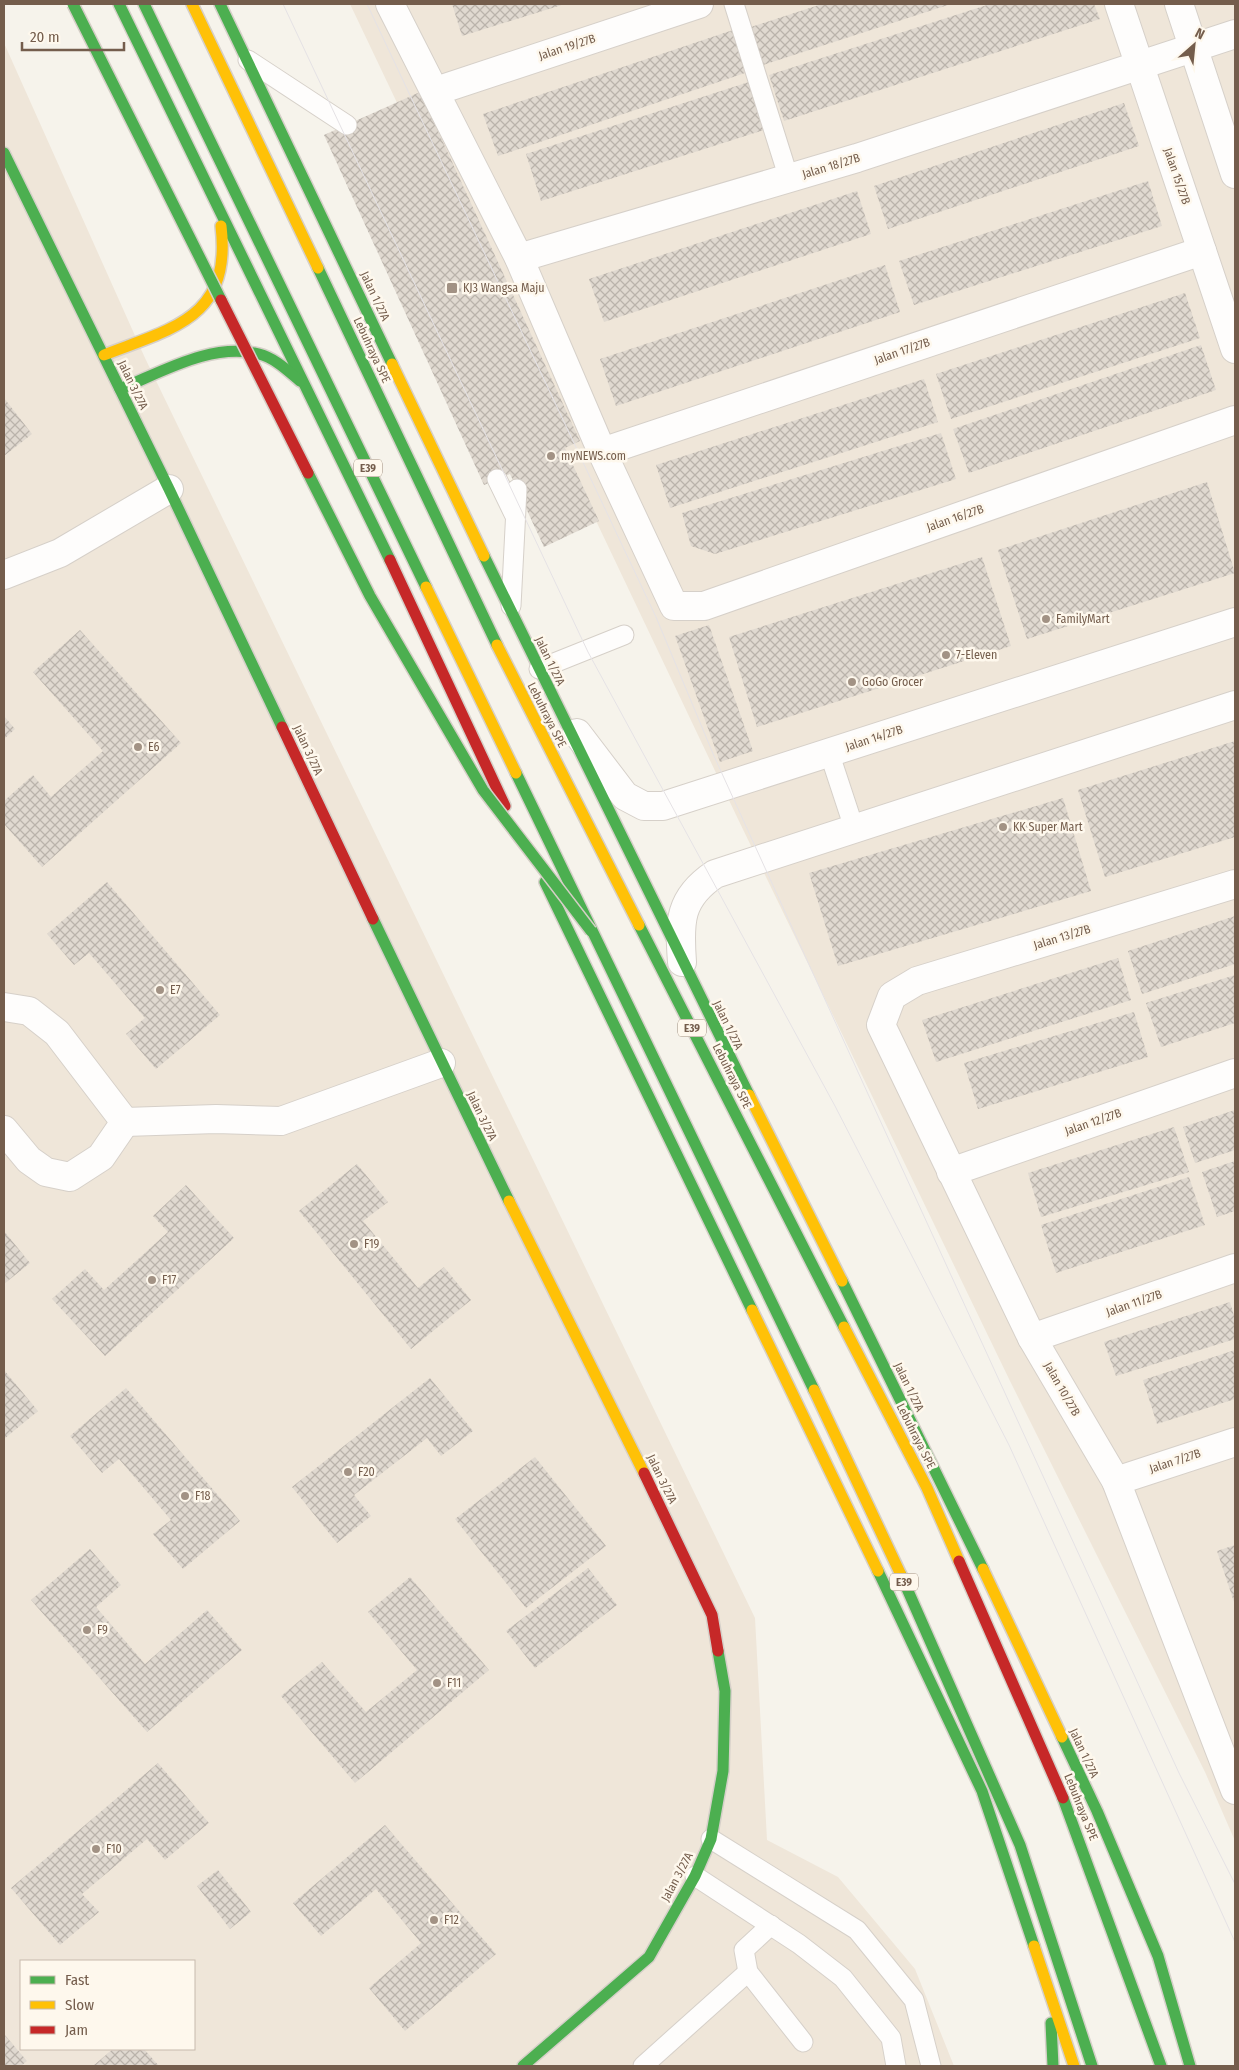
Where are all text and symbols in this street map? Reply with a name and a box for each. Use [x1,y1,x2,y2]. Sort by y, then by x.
scale bar [22,20,125,52]
north arrow [1169,20,1219,70]
text: N [1192,24,1207,43]
text: 20 m [30,28,60,46]
street label: Jalan 19/27B [537,31,598,63]
street label: Jalan 15/27B [1161,146,1193,207]
street label: Jalan 18/27B [800,150,862,181]
street label: Jalan 1/27A [357,269,393,324]
marker: KJ3 Wangsa Maju [445,281,459,295]
place label: KJ3 Wangsa Maju [463,281,545,295]
street label: Lebuhraya SPE [351,315,394,386]
street label: Jalan 17/27B [872,335,932,367]
street label: Jalan 3/27A [115,358,151,413]
place label: myNEWS.com [561,449,626,463]
marker: myNEWS.com [545,450,557,462]
road number: E39 [354,459,382,476]
street label: Jalan 16/27B [925,502,986,534]
place label: FamilyMart [1056,612,1110,626]
marker: FamilyMart [1040,613,1052,625]
street label: Jalan 1/27A [532,634,568,689]
place label: 7-Eleven [956,648,997,662]
marker: 7-Eleven [940,649,952,661]
place label: GoGo Grocer [862,675,924,689]
marker: GoGo Grocer [846,676,858,688]
street label: Lebuhraya SPE [525,680,570,750]
street label: Jalan 14/27B [844,722,905,754]
street label: Jalan 3/27A [290,723,326,778]
place label: E6 [148,740,159,754]
marker: E6 [132,741,144,753]
place label: KK Super Mart [1013,820,1083,834]
marker: KK Super Mart [997,821,1009,833]
street label: Jalan 13/27B [1032,922,1093,952]
place label: E7 [170,983,181,997]
marker: E7 [154,984,166,996]
street label: Jalan 1/27A [710,998,746,1053]
road number: E39 [678,1020,706,1036]
street label: Lebuhraya SPE [710,1041,755,1111]
street label: Jalan 3/27A [464,1089,500,1144]
street label: Jalan 12/27B [1063,1106,1124,1138]
place label: F19 [364,1237,380,1251]
marker: F19 [348,1238,360,1250]
place label: F17 [162,1273,177,1287]
marker: F17 [146,1274,158,1286]
street label: Jalan 11/27B [1104,1287,1164,1319]
street label: Jalan 1/27A [891,1360,927,1415]
street label: Jalan 10/27B [1041,1360,1083,1419]
street label: Lebuhraya SPE [894,1401,939,1471]
street label: Jalan 7/27B [1147,1446,1203,1476]
street label: Jalan 3/27A [644,1452,680,1507]
place label: F20 [358,1465,375,1479]
marker: F20 [342,1466,354,1478]
place label: F18 [195,1489,211,1503]
marker: F18 [179,1490,191,1502]
road number: E39 [890,1574,918,1590]
place label: F9 [97,1623,108,1637]
marker: F9 [81,1624,93,1636]
place label: F11 [447,1676,461,1690]
marker: F11 [431,1677,443,1689]
street label: Jalan 1/27A [1066,1726,1102,1781]
street label: Lebuhraya SPE [1061,1771,1101,1843]
place label: F10 [106,1842,122,1856]
marker: F10 [90,1843,102,1855]
street label: Jalan 3/27A [658,1849,696,1904]
place label: F12 [444,1913,459,1927]
marker: F12 [428,1914,440,1926]
legend [20,1960,195,2050]
text: Fast [65,1971,89,1989]
text: Slow [65,1996,94,2014]
text: Jam [65,2021,88,2039]

